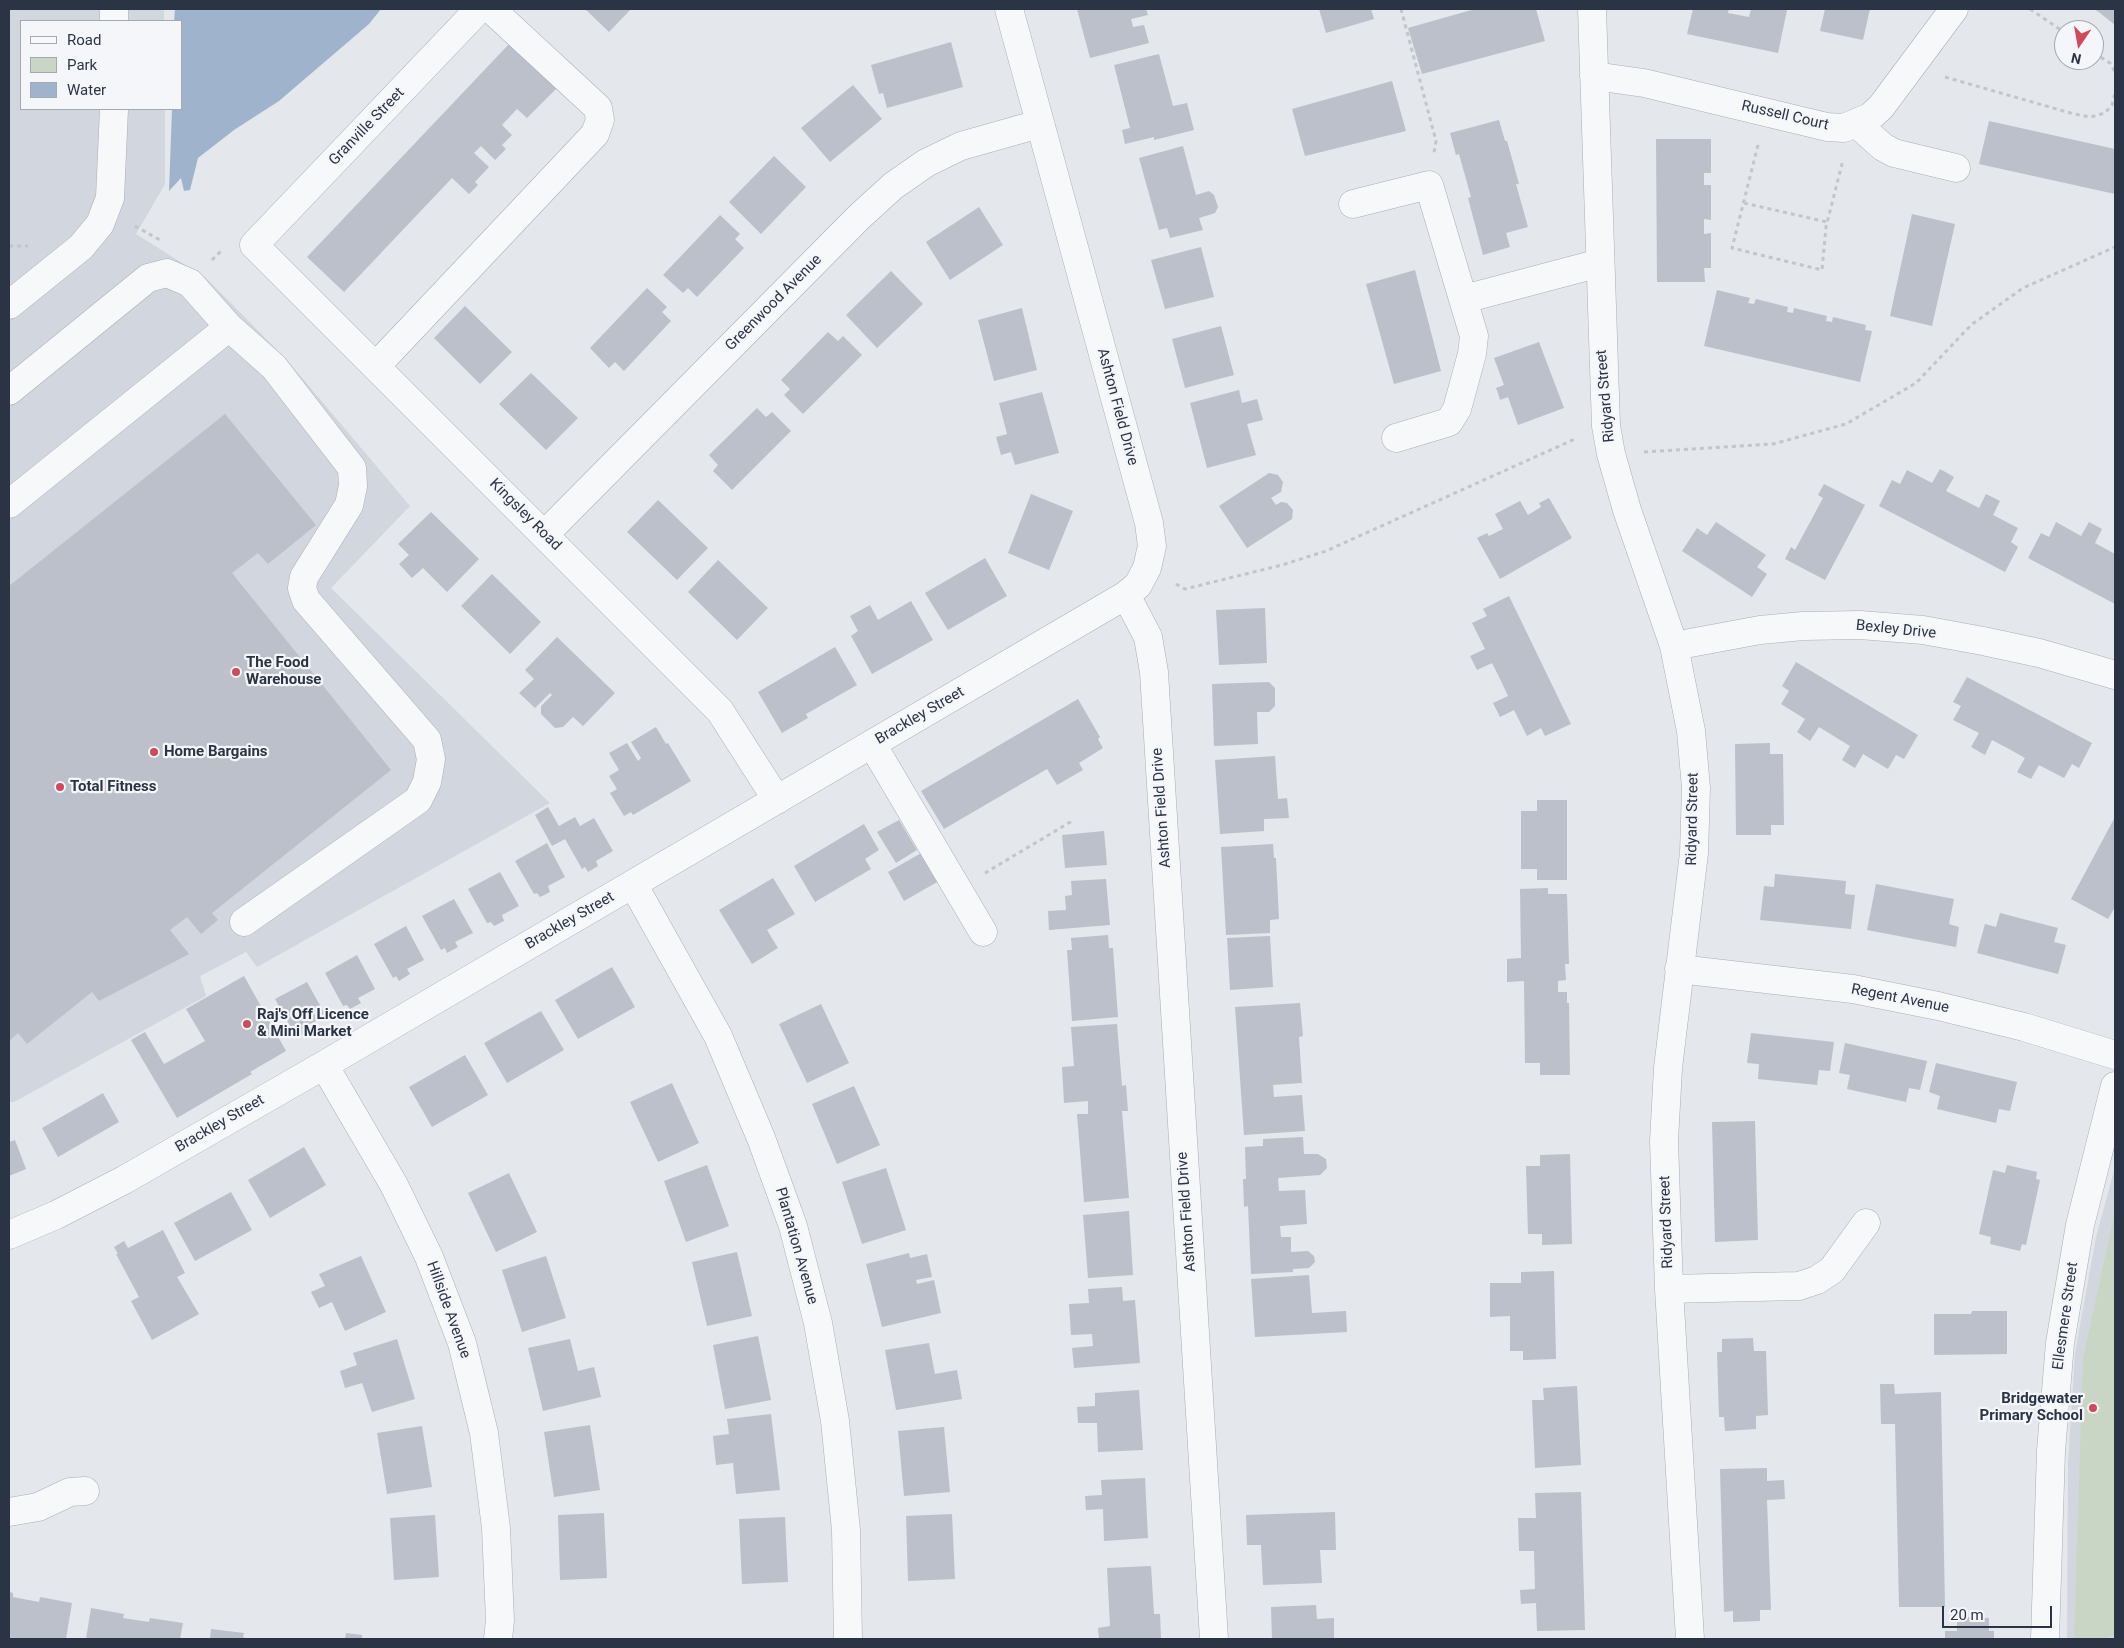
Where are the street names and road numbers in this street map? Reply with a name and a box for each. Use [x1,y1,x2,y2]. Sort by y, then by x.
street label: Granville Street [325,84,409,170]
street label: Russell Court [1740,97,1830,135]
street label: Greenwood Avenue [722,251,826,355]
street label: Ashton Field Drive [1093,346,1141,468]
street label: Ridyard Street [1593,349,1619,443]
street label: Kingsley Road [485,475,565,555]
street label: Bexley Drive [1855,617,1937,643]
street label: Brackley Street [872,683,968,749]
street label: Ashton Field Drive [1149,747,1175,869]
street label: Ridyard Street [1683,772,1703,866]
street label: Brackley Street [522,888,618,954]
street label: Regent Avenue [1849,981,1951,1017]
street label: Brackley Street [172,1091,268,1157]
street label: Ashton Field Drive [1174,1151,1200,1273]
street label: Ridyard Street [1656,1175,1678,1269]
street label: Plantation Avenue [771,1185,821,1307]
street label: Hillside Avenue [422,1259,474,1361]
street label: Ellesmere Street [2050,1261,2082,1371]

